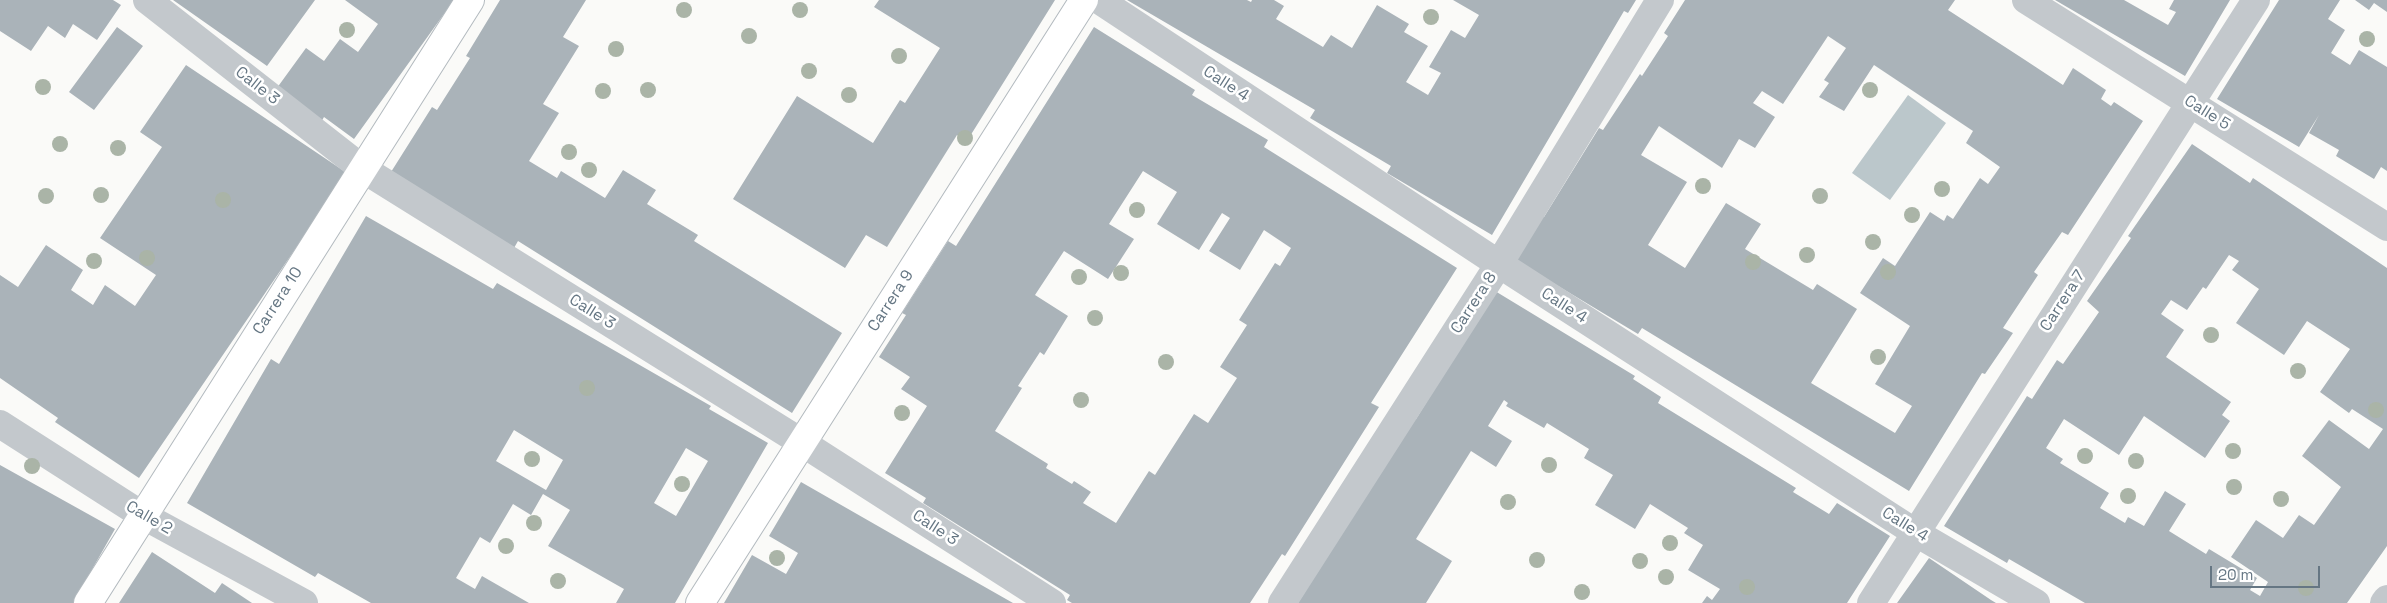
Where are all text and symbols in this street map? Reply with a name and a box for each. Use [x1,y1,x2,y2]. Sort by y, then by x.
street label: Calle 4 [1199,62,1253,106]
street label: Calle 3 [231,63,283,109]
street label: Calle 5 [2181,91,2233,135]
street label: Carrera 10 [249,264,307,338]
street label: Carrera 9 [864,267,918,335]
street label: Carrera 7 [2036,267,2090,335]
street label: Carrera 8 [1447,269,1501,337]
street label: Calle 4 [1537,284,1591,328]
street label: Calle 3 [565,290,619,334]
street label: Calle 2 [122,497,176,539]
street label: Calle 4 [1878,503,1932,547]
street label: Calle 3 [909,506,961,550]
scale bar [2212,556,2322,588]
text: 20 m [2218,565,2253,584]

